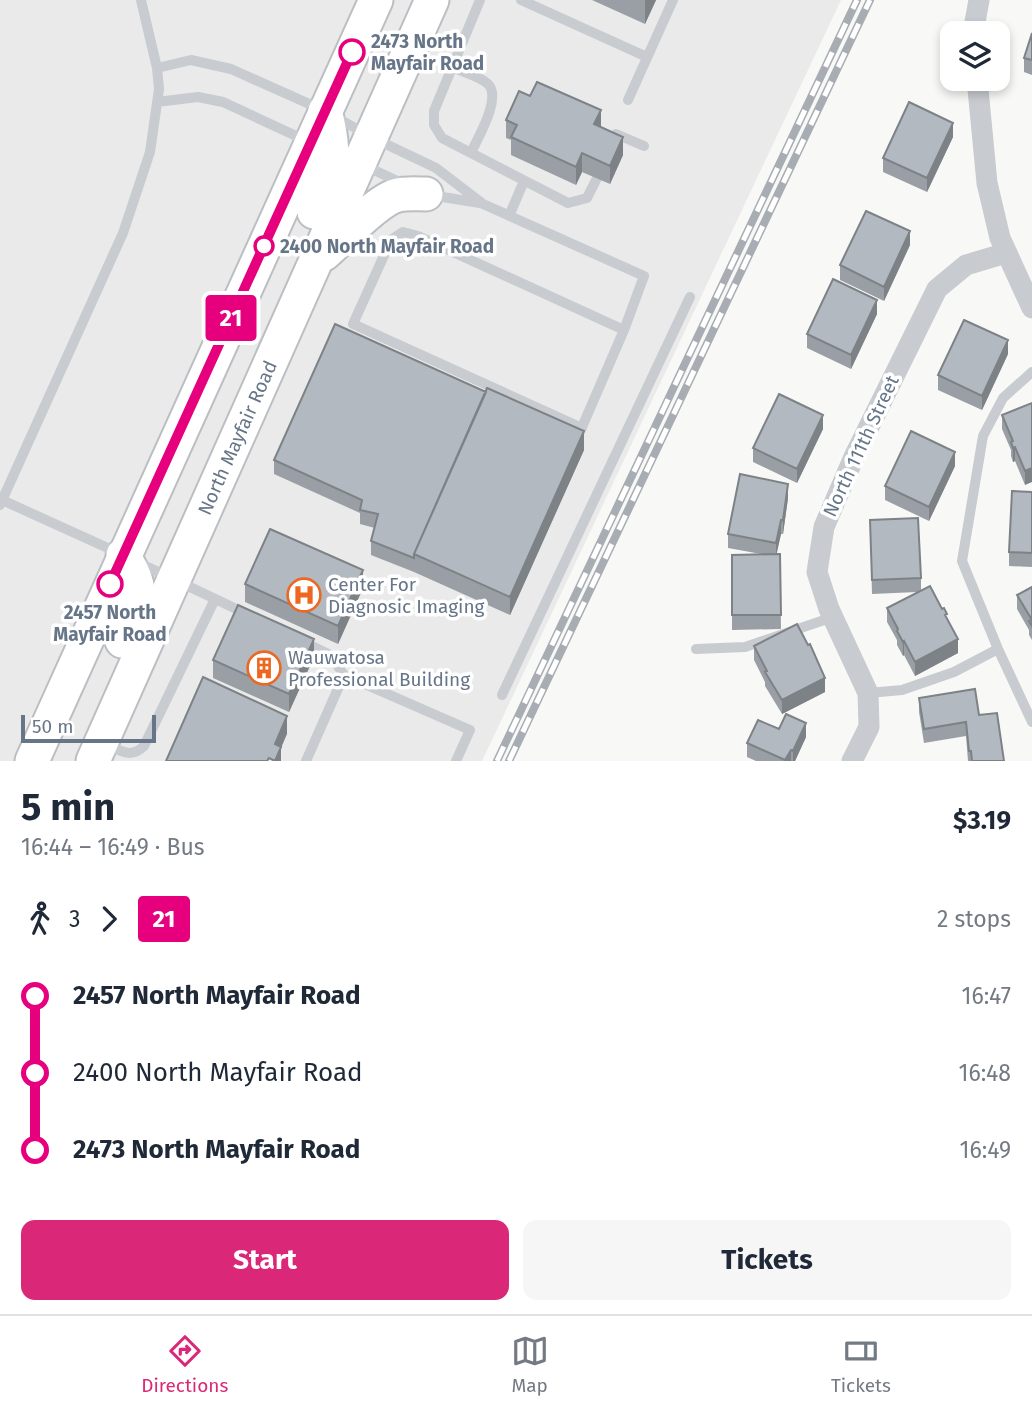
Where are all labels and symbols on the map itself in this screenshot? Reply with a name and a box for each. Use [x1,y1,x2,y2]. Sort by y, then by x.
place label: 2473 North Mayfair Road [371,30,484,75]
marker: 2473 North Mayfair Road [339,39,365,65]
place label: 2400 North Mayfair Road [280,235,494,258]
marker: 2400 North Mayfair Road [254,236,274,256]
line badge: 21 [200,295,262,341]
street label: North Mayfair Road [193,357,281,518]
street label: North 111th Street [818,372,904,520]
marker: 2457 North Mayfair Road [97,571,123,597]
place label: Center For Diagnosic Imaging [328,573,485,618]
hospital icon: Center For Diagnosic Imaging [285,576,323,614]
place label: 2457 North Mayfair Road [53,601,167,646]
place label: Wauwatosa Professional Building [288,646,470,691]
building icon: Wauwatosa Professional Building [245,649,283,687]
scale bar [21,712,156,744]

